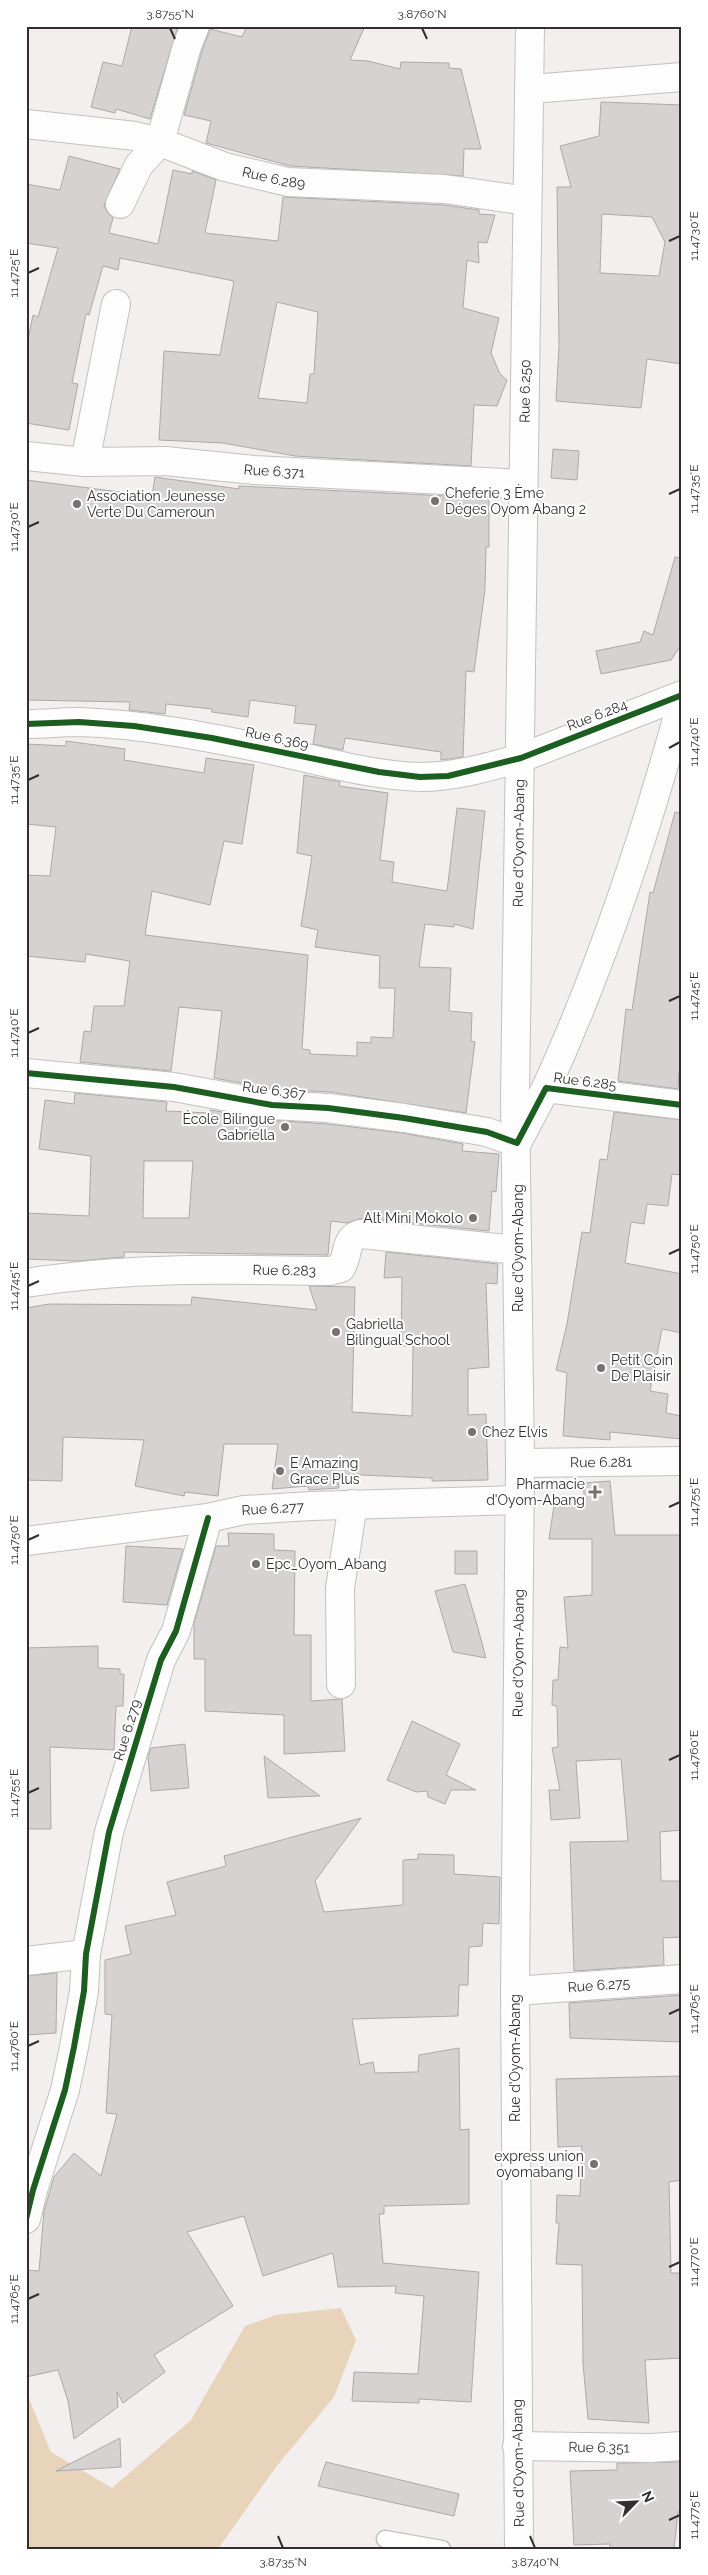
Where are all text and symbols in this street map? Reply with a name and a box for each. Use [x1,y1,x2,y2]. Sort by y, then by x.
text: 3.8755°N [146,7,194,21]
text: 3.8760°N [397,7,447,21]
street label: Rue 6.289 [241,163,306,191]
text: 11.4730°E [687,211,701,261]
text: 11.4725°E [7,249,21,297]
street label: Rue 6.250 [516,359,533,423]
street label: Rue 6.371 [243,461,305,481]
text: 11.4735°E [687,465,701,513]
place label: Cheferie 3 Ème Déges Oyom Abang 2 [445,484,586,517]
place label: Association Jeunesse Verte Du Cameroun [87,488,225,520]
marker: Cheferie 3 Ème Déges Oyom Abang 2 [429,495,441,507]
marker: Association Jeunesse Verte Du Cameroun [71,498,83,510]
text: 11.4730°E [7,502,21,552]
street label: Rue 6.284 [565,696,630,734]
text: 11.4740°E [687,718,701,767]
street label: Rue 6.369 [244,723,310,753]
text: 11.4735°E [7,756,21,804]
street label: Rue d'Oyom-Abang [510,779,527,907]
text: 11.4745°E [687,972,701,1020]
text: 11.4740°E [7,1009,21,1058]
street label: Rue 6.285 [553,1069,618,1093]
street label: Rue 6.367 [241,1078,307,1102]
place label: École Bilingue Gabriella [183,1110,275,1143]
marker: École Bilingue Gabriella [279,1121,291,1133]
street label: Rue d'Oyom-Abang [510,1184,526,1312]
place label: Alt Mini Mokolo [363,1210,463,1226]
marker: Alt Mini Mokolo [467,1212,479,1224]
text: 11.4750°E [687,1224,701,1274]
text: 11.4745°E [7,1262,21,1310]
street label: Rue 6.283 [253,1262,316,1279]
place label: Gabriella Bilingual School [346,1316,450,1348]
marker: Gabriella Bilingual School [330,1326,342,1338]
place label: Petit Coin De Plaisir [611,1352,673,1384]
marker: Petit Coin De Plaisir [595,1362,607,1374]
place label: Chez Elvis [482,1424,548,1440]
marker: Chez Elvis [466,1426,478,1438]
street label: Rue 6.281 [570,1454,632,1470]
place label: E Amazing Grace Plus [290,1455,360,1487]
marker: E Amazing Grace Plus [274,1465,286,1477]
place label: Pharmacie d'Oyom-Abang [486,1476,585,1508]
text: 11.4755°E [687,1478,701,1526]
marker: Pharmacie d'Oyom-Abang [589,1486,601,1498]
street label: Rue 6.277 [241,1498,305,1518]
text: 11.4750°E [7,1515,21,1565]
place label: Epc_Oyom_Abang [266,1556,387,1572]
marker: Epc_Oyom_Abang [250,1558,262,1570]
street label: Rue d'Oyom-Abang [510,1589,527,1717]
street label: Rue 6.279 [110,1697,144,1763]
text: 11.4760°E [687,1730,701,1780]
text: 11.4755°E [7,1769,21,1817]
street label: Rue 6.275 [567,1975,631,1995]
text: 11.4765°E [687,1984,701,2034]
street label: Rue d'Oyom-Abang [507,1994,523,2122]
text: 11.4760°E [7,2021,21,2071]
place label: express union oyomabang II [494,2148,584,2180]
marker: express union oyomabang II [588,2158,600,2170]
text: 11.4770°E [687,2237,701,2287]
text: 11.4765°E [7,2274,21,2324]
street label: Rue d'Oyom-Abang [509,2399,527,2527]
street label: Rue 6.351 [568,2439,630,2456]
north arrow [610,2478,660,2528]
text: N [638,2489,657,2505]
text: 11.4775°E [687,2491,701,2539]
text: 3.8735°N [259,2555,307,2569]
text: 3.8740°N [511,2555,559,2569]

